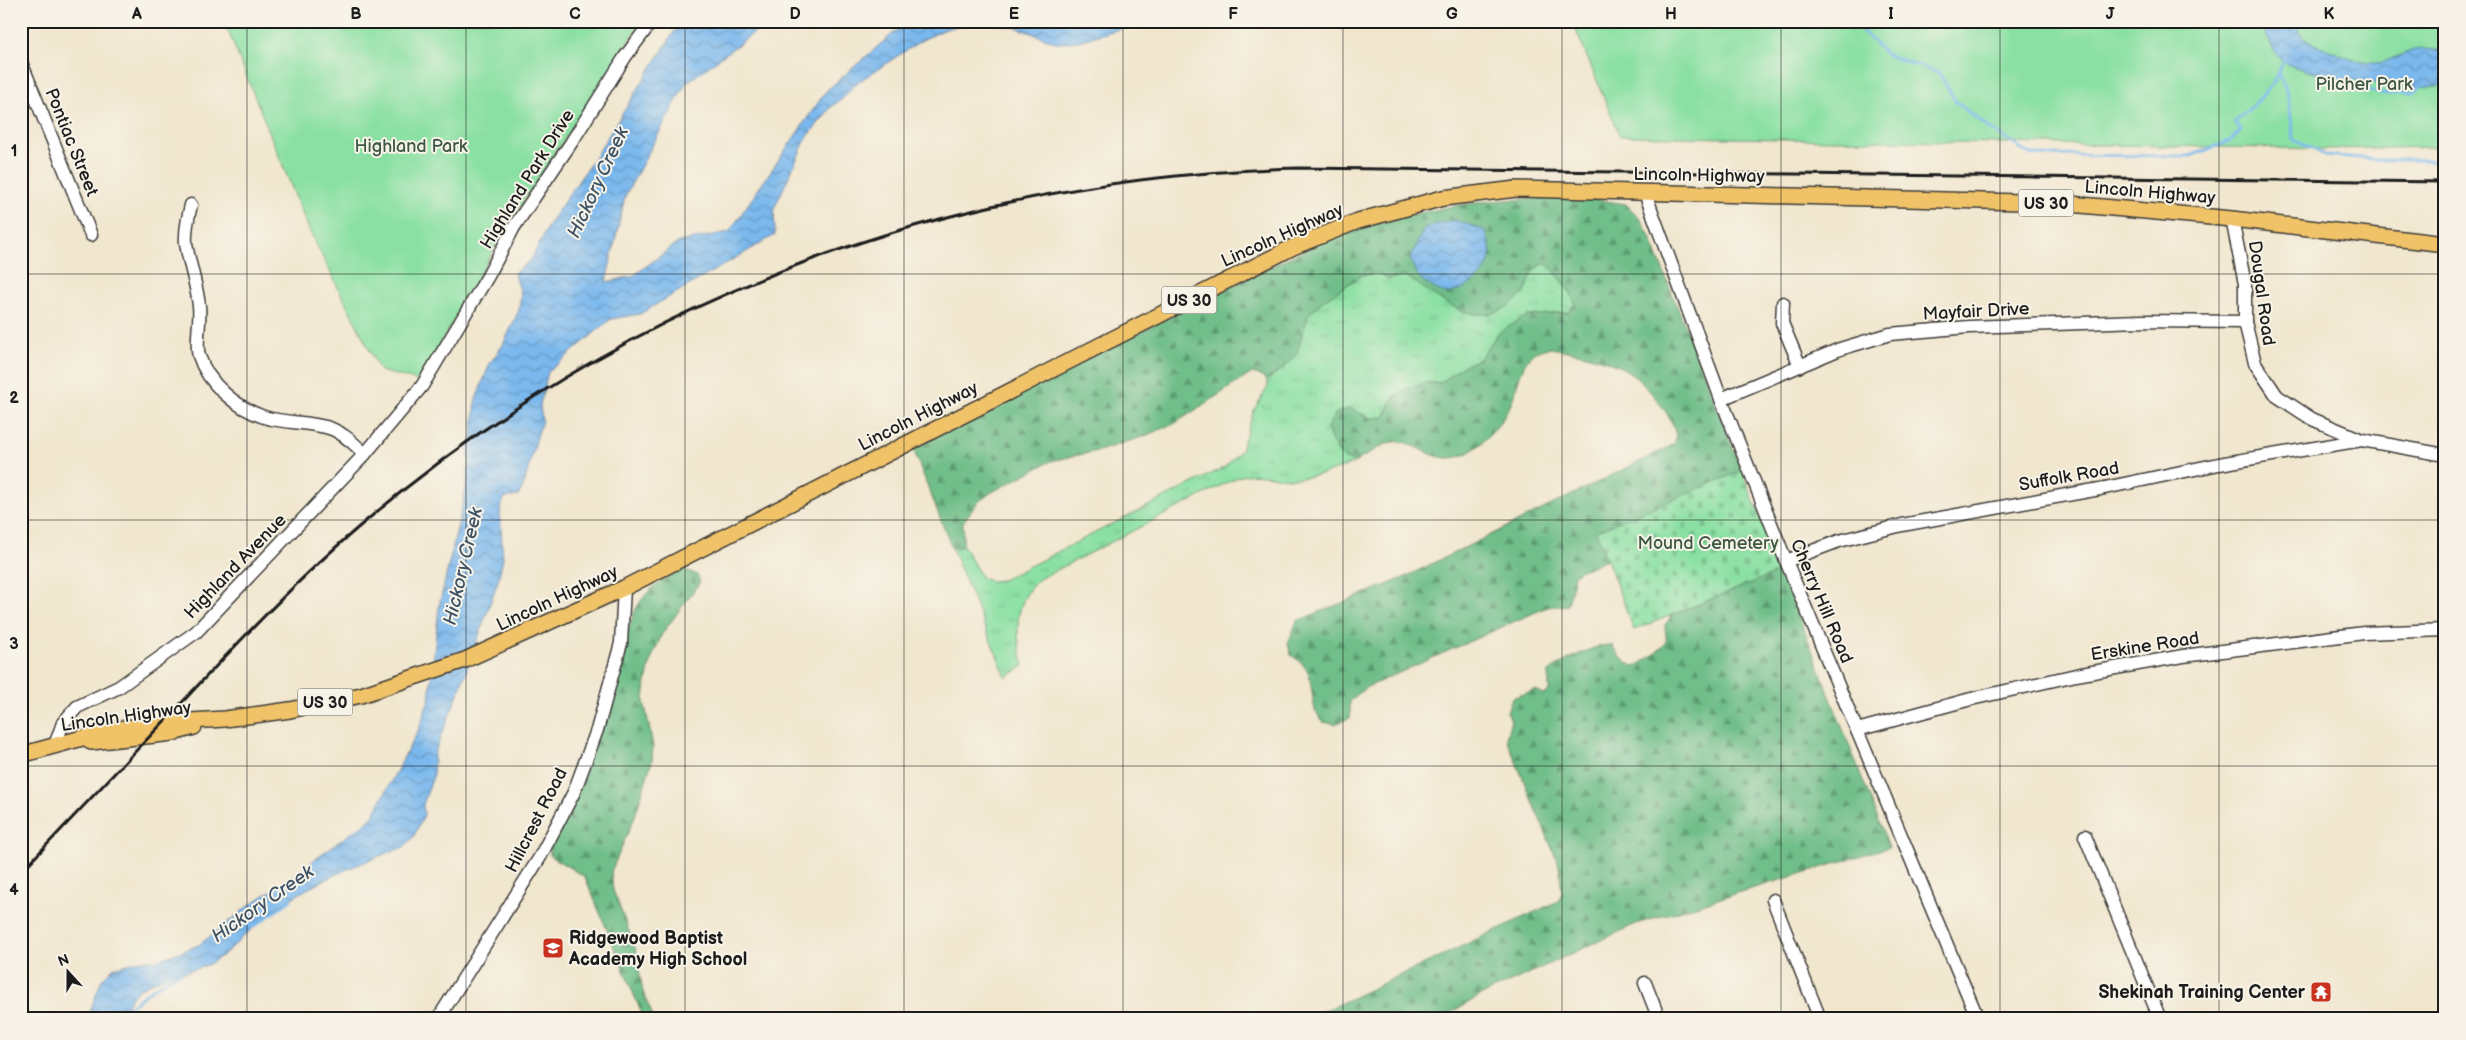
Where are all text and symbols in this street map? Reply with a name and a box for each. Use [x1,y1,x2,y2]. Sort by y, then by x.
text: A [131,5,142,24]
text: B [350,5,362,24]
text: C [569,5,581,24]
text: D [789,5,801,24]
text: E [1009,5,1019,24]
text: F [1228,5,1238,24]
text: G [1446,5,1458,24]
text: H [1665,5,1677,24]
text: I [1888,5,1894,24]
text: J [2106,5,2115,24]
text: K [2324,5,2335,24]
park label: Pilcher Park [2315,74,2413,95]
street label: Pontiac Street [40,85,103,200]
street label: Highland Park Drive [476,105,579,253]
water label: Hickory Creek [563,123,634,242]
park label: Highland Park [354,136,468,157]
text: 1 [11,142,17,161]
street label: Lincoln Highway [1633,164,1766,187]
street label: Lincoln Highway [2084,176,2217,209]
road number: US 30 [2018,190,2074,217]
street label: Lincoln Highway [1218,199,1347,272]
street label: Dougal Road [2244,239,2279,347]
road number: US 30 [1162,286,1216,314]
street label: Mayfair Drive [1922,298,2030,325]
street label: Lincoln Highway [855,377,982,456]
text: 2 [9,389,19,408]
street label: Suffolk Road [2017,457,2121,496]
water label: Hickory Creek [439,505,488,627]
street label: Highland Avenue [180,509,291,623]
park label: Mound Cemetery [1637,533,1779,554]
street label: Cherry Hill Road [1786,536,1857,666]
street label: Lincoln Highway [493,561,622,636]
street label: Erskine Road [2089,628,2201,665]
text: 3 [9,635,19,654]
road number: US 30 [298,689,352,716]
street label: Lincoln Highway [60,697,193,736]
street label: Hillcrest Road [501,764,572,876]
water label: Hickory Creek [207,860,319,948]
text: 4 [9,881,19,900]
place label: Ridgewood Baptist Academy High School [568,928,747,970]
school or university icon: Ridgewood Baptist Academy High School [541,936,565,960]
north arrow [42,948,92,998]
text: N [56,951,71,970]
temple icon: Shekinah Training Center [2309,980,2333,1004]
place label: Shekinah Training Center [2098,982,2306,1003]

